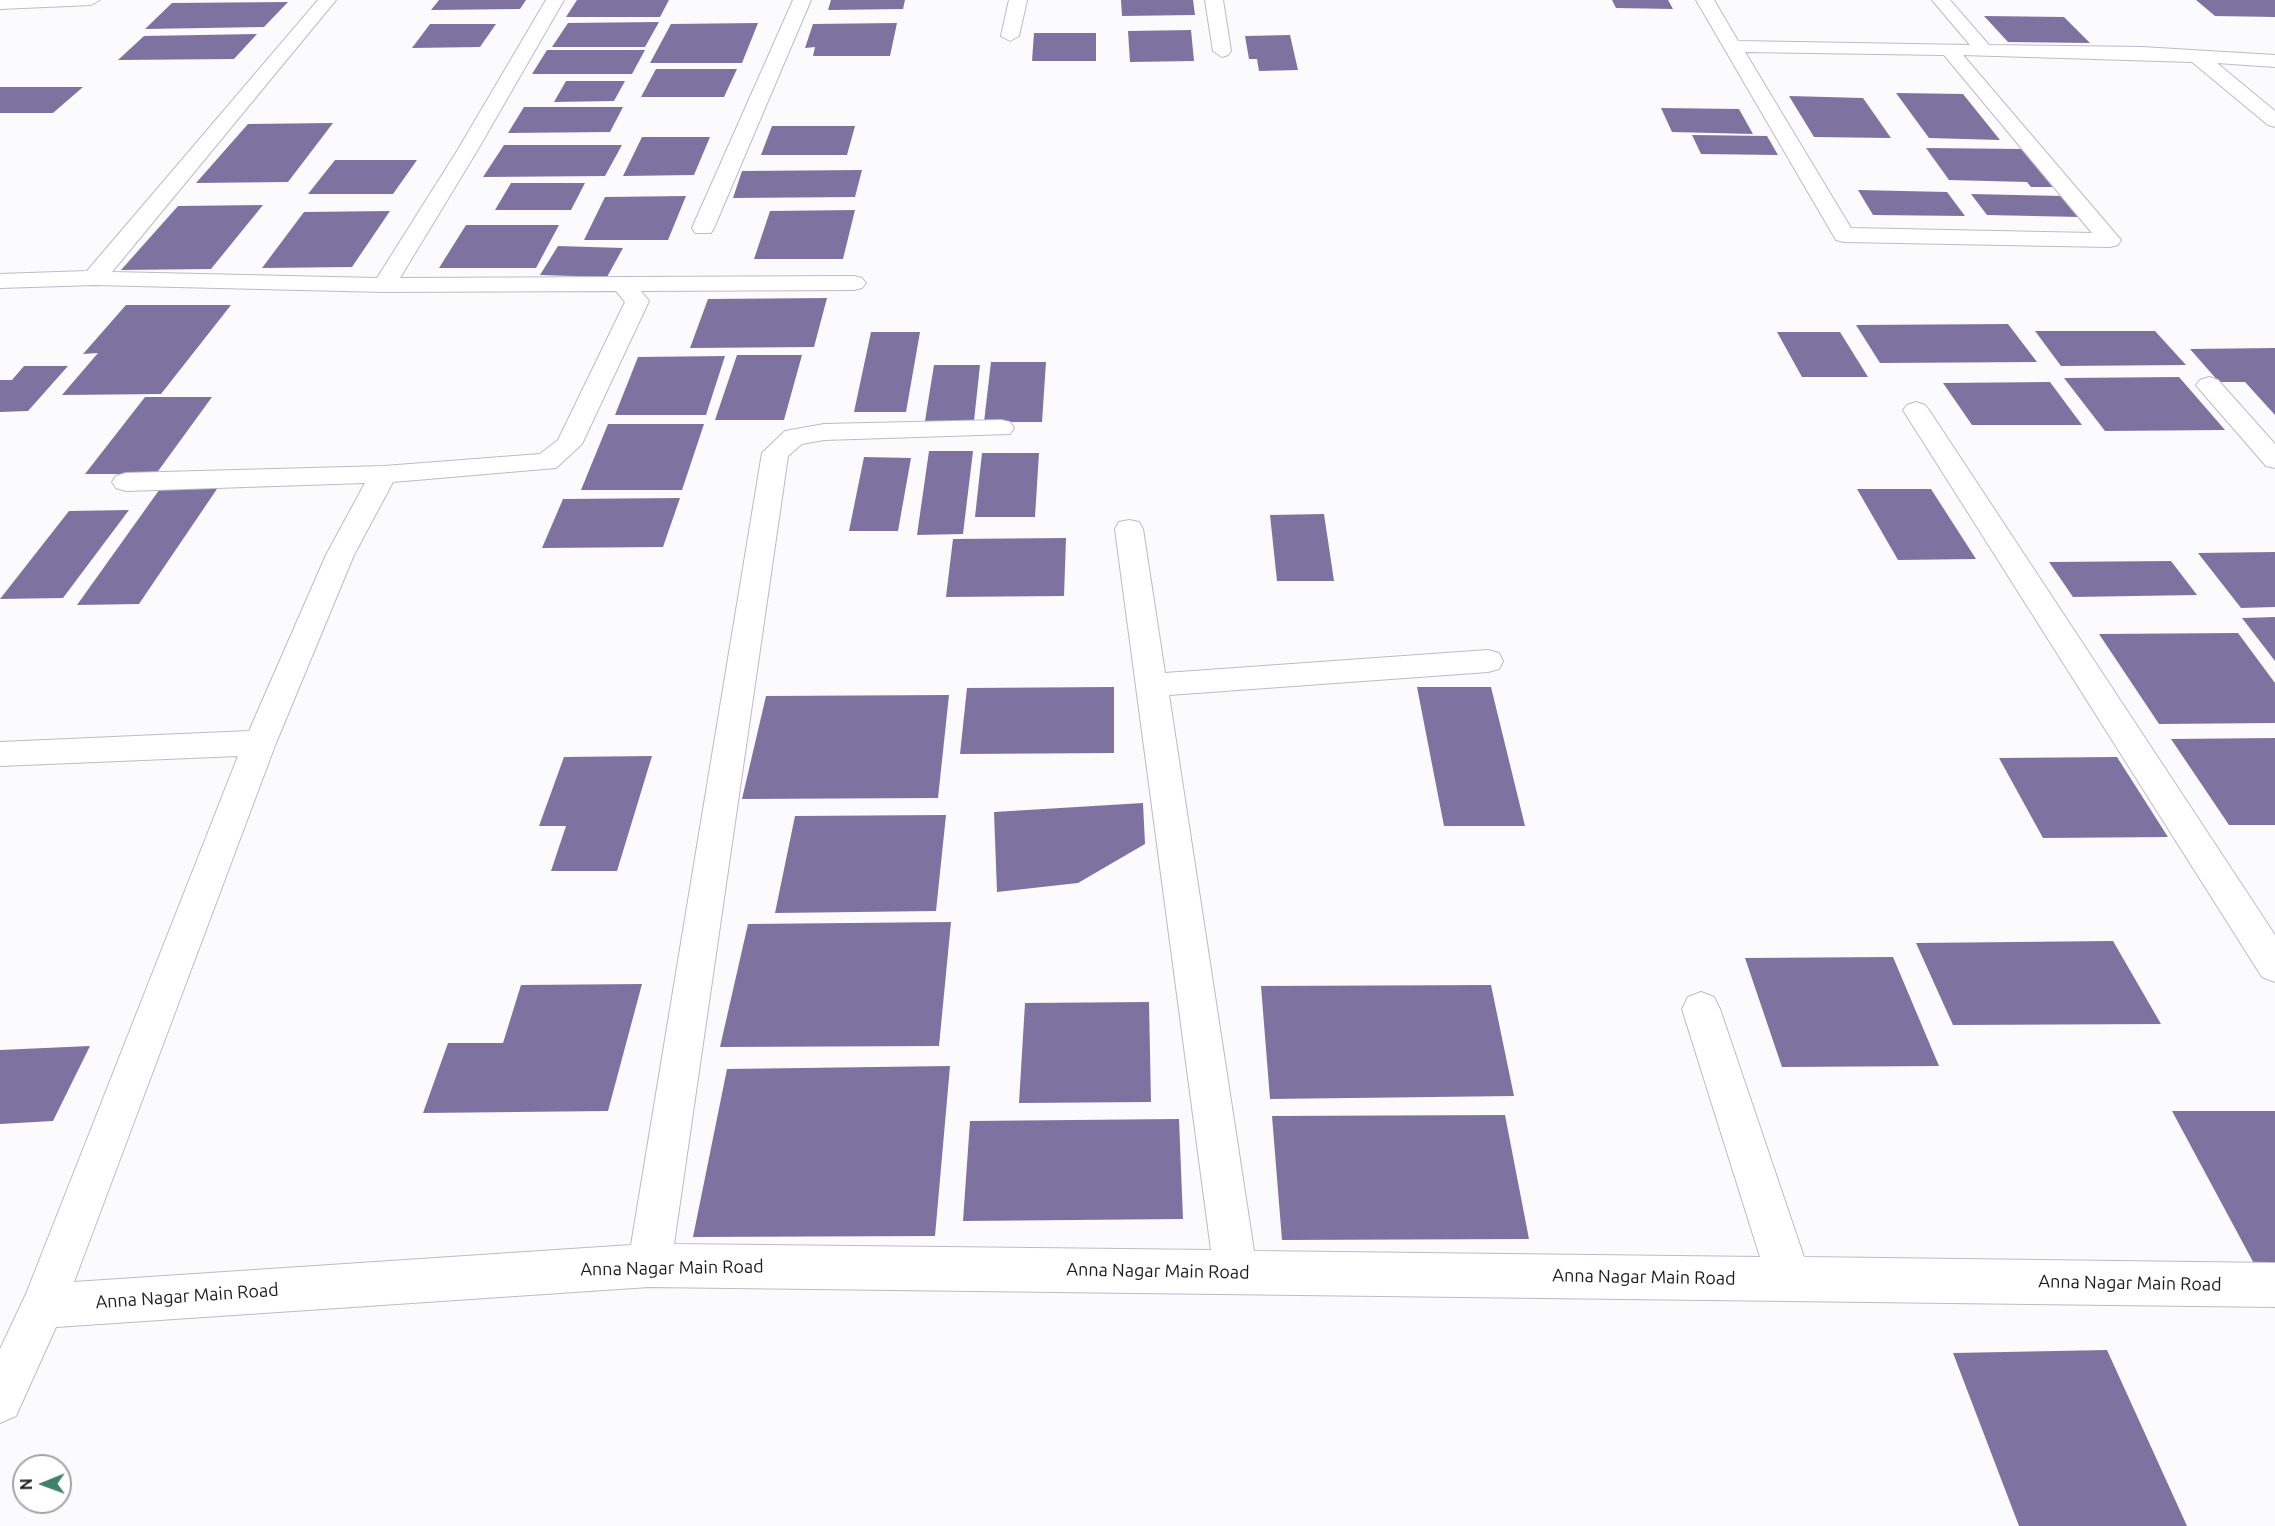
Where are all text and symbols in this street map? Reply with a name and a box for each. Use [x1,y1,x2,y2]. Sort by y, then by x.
street label: Anna Nagar Main Road [580,1256,764,1280]
street label: Anna Nagar Main Road [1066,1259,1250,1283]
street label: Anna Nagar Main Road [1552,1265,1736,1289]
street label: Anna Nagar Main Road [2038,1271,2222,1295]
street label: Anna Nagar Main Road [95,1279,279,1313]
north arrow [12,1454,72,1514]
text: N [17,1478,35,1490]

